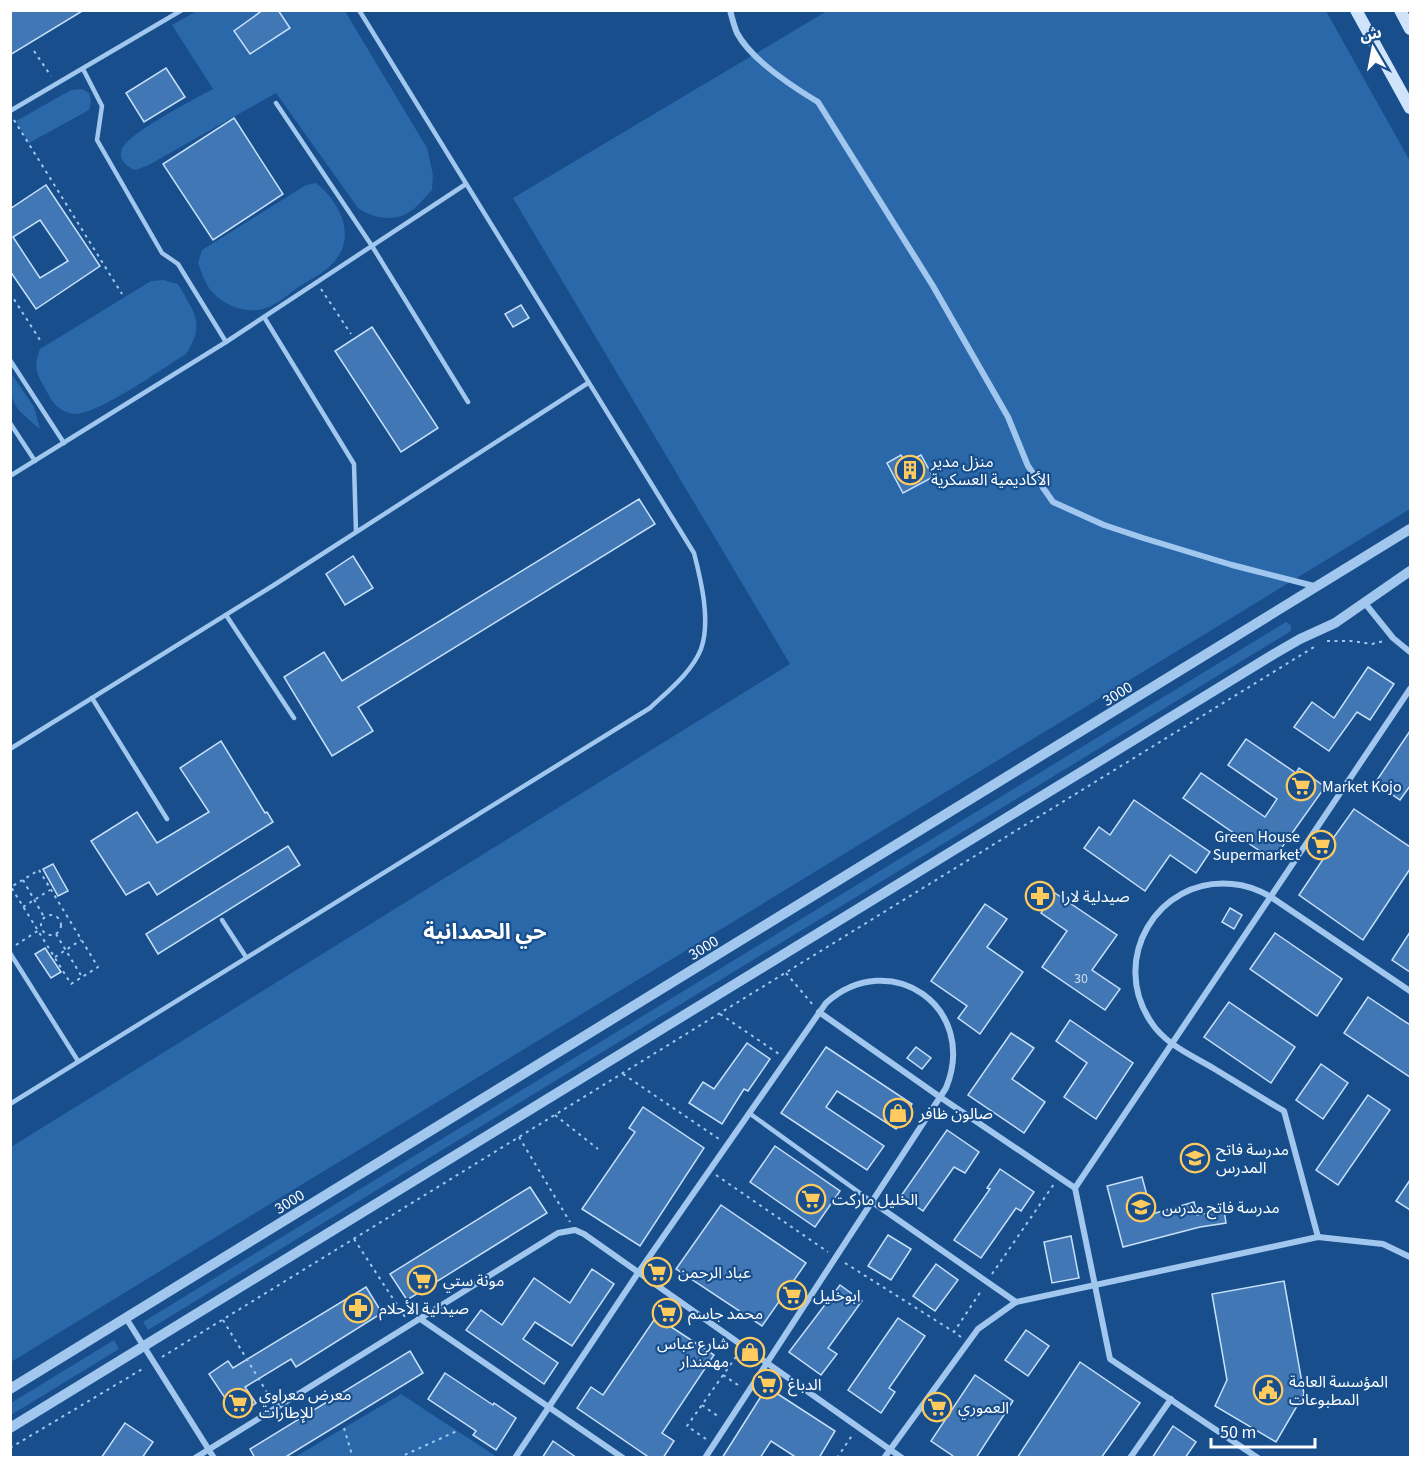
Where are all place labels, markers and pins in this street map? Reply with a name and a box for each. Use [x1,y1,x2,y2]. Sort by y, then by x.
place label: منزل مدير الأكاديمية العسكرية [930,451,1050,491]
building icon: منزل مدير الأكاديمية العسكرية [894,454,926,486]
supermarket icon: Market Kojo [1285,770,1317,802]
place label: Market Kojo [1322,776,1402,798]
place label: Green House Supermarket [1213,826,1301,866]
supermarket icon: Green House Supermarket [1305,829,1337,861]
pharmacy icon: صيدلية لارا [1024,880,1056,912]
place label: صيدلية لارا [1061,886,1130,908]
shop icon: صالون ظافر [882,1097,914,1129]
place label: صالون ظافر [918,1103,993,1125]
place label: مدرسة فاتح المدرس [1216,1139,1289,1179]
school or university icon: مدرسة فاتح المدرس [1179,1142,1211,1174]
supermarket icon: الخليل ماركت [795,1183,827,1215]
place label: الخليل ماركت [832,1189,918,1211]
school or university icon: مدرسة فاتح مدرس [1125,1191,1157,1223]
place label: مدرسة فاتح مدرس [1162,1197,1280,1220]
supermarket icon: عباد الرحمن [641,1256,673,1288]
place label: عباد الرحمن [678,1262,751,1284]
supermarket icon: مونة ستي [406,1264,438,1296]
place label: مونة ستي [443,1270,505,1293]
supermarket icon: ابوخليل [776,1279,808,1311]
place label: ابوخليل [813,1285,861,1307]
pharmacy icon: صيدلية الأحلام [342,1292,374,1324]
supermarket icon: محمد جاسم [651,1297,683,1329]
place label: صيدلية الأحلام [379,1298,469,1321]
place label: محمد جاسم [688,1303,763,1326]
place label: شارع عباس مهمندار [657,1333,729,1373]
shop icon: شارع عباس مهمندار [734,1336,766,1368]
supermarket icon: الدباغ [751,1368,783,1400]
place label: المؤسسة العامة المطبوعات [1289,1371,1388,1411]
place label: الدباغ [788,1374,822,1397]
public building icon: المؤسسة العامة المطبوعات [1252,1374,1284,1406]
place label: معرض معراوي للإطارات [259,1384,351,1424]
supermarket icon: معرض معراوي للإطارات [222,1387,254,1419]
supermarket icon: العموري [921,1391,953,1423]
place label: العموري [958,1397,1009,1420]

